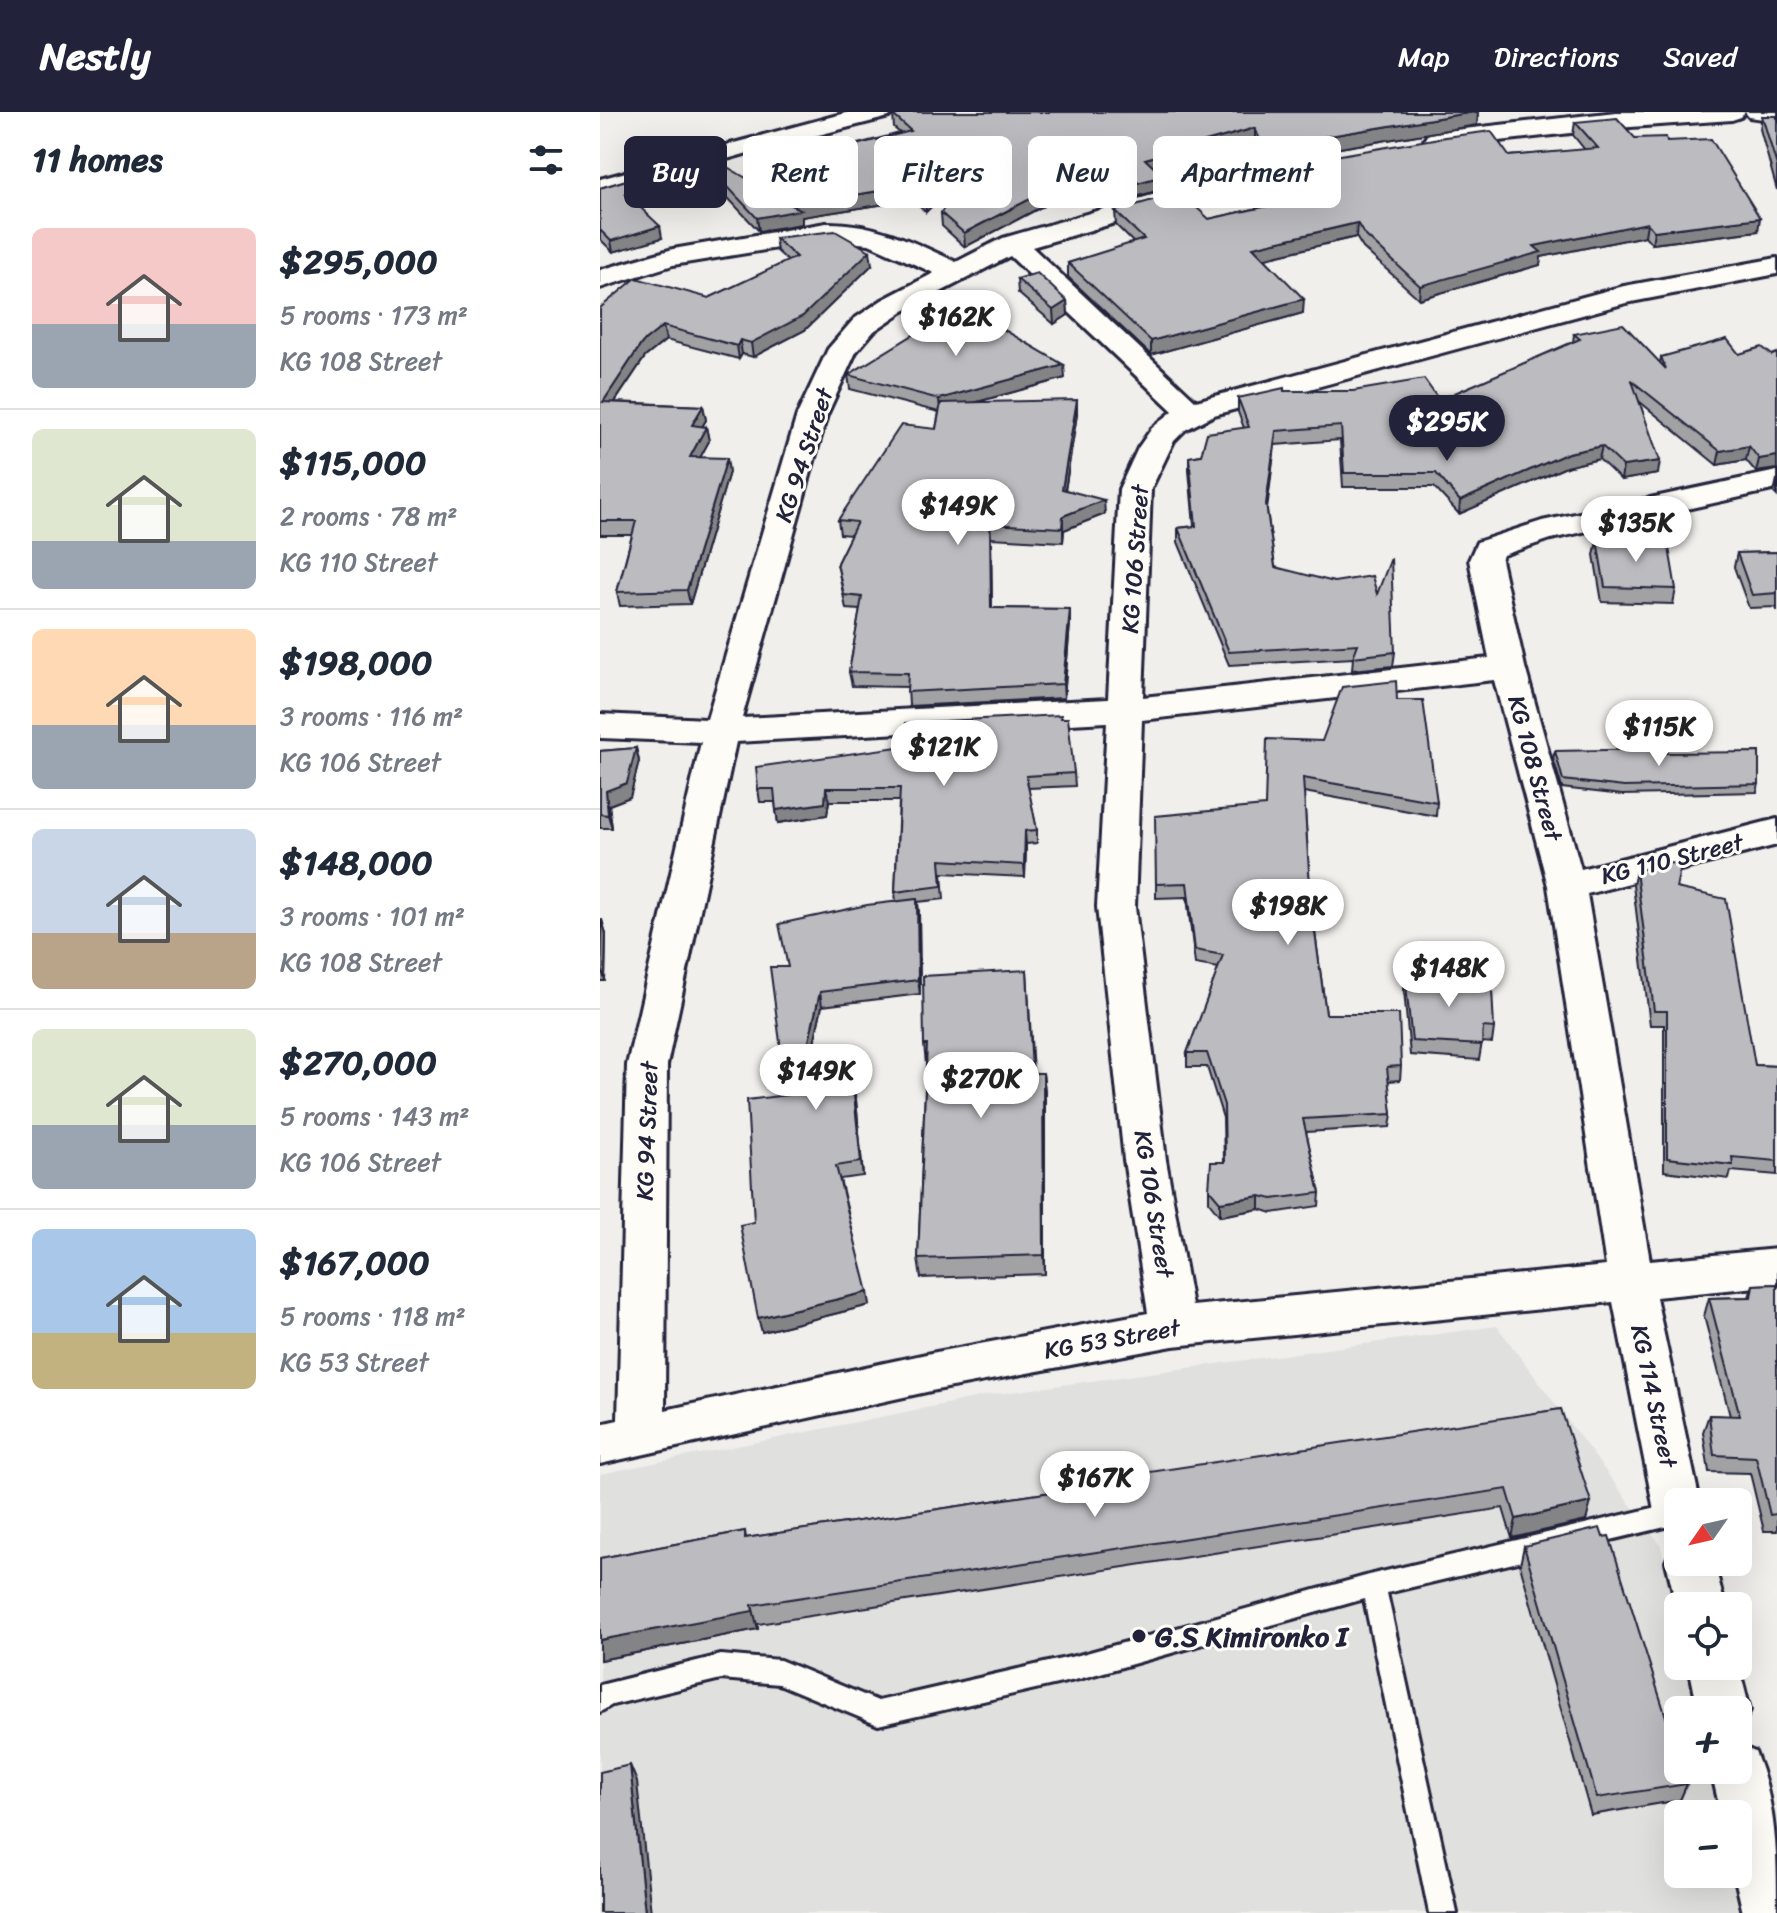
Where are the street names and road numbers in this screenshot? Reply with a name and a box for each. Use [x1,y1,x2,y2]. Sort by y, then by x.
street label: KG 94 Street [763,381,846,528]
street label: KG 106 Street [1109,482,1161,635]
street label: KG 108 Street [1495,690,1575,847]
street label: KG 110 Street [1596,821,1749,897]
street label: KG 94 Street [624,1059,670,1201]
street label: KG 106 Street [1122,1127,1187,1282]
street label: KG 53 Street [1041,1306,1185,1372]
street label: KG 114 Street [1618,1321,1690,1473]

